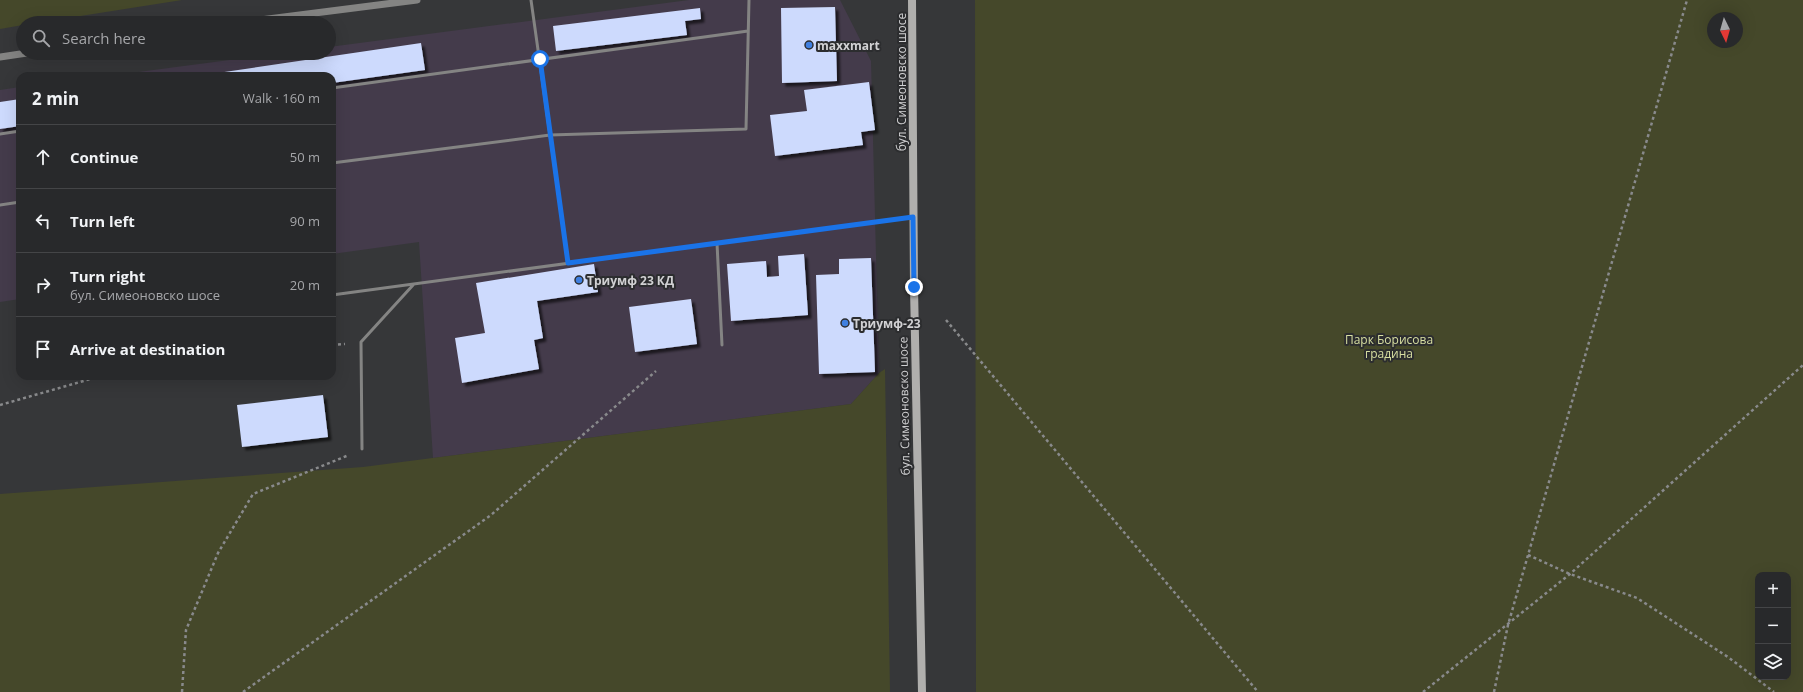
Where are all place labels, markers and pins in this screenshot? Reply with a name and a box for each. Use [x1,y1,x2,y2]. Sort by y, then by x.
place label: maxxmart [817,37,880,54]
marker: maxxmart [804,40,814,50]
place label: Триумф 23 КД [587,272,674,289]
marker: Триумф 23 КД [574,275,584,285]
place label: Триумф-23 [853,315,921,332]
marker: Триумф-23 [840,318,850,328]

